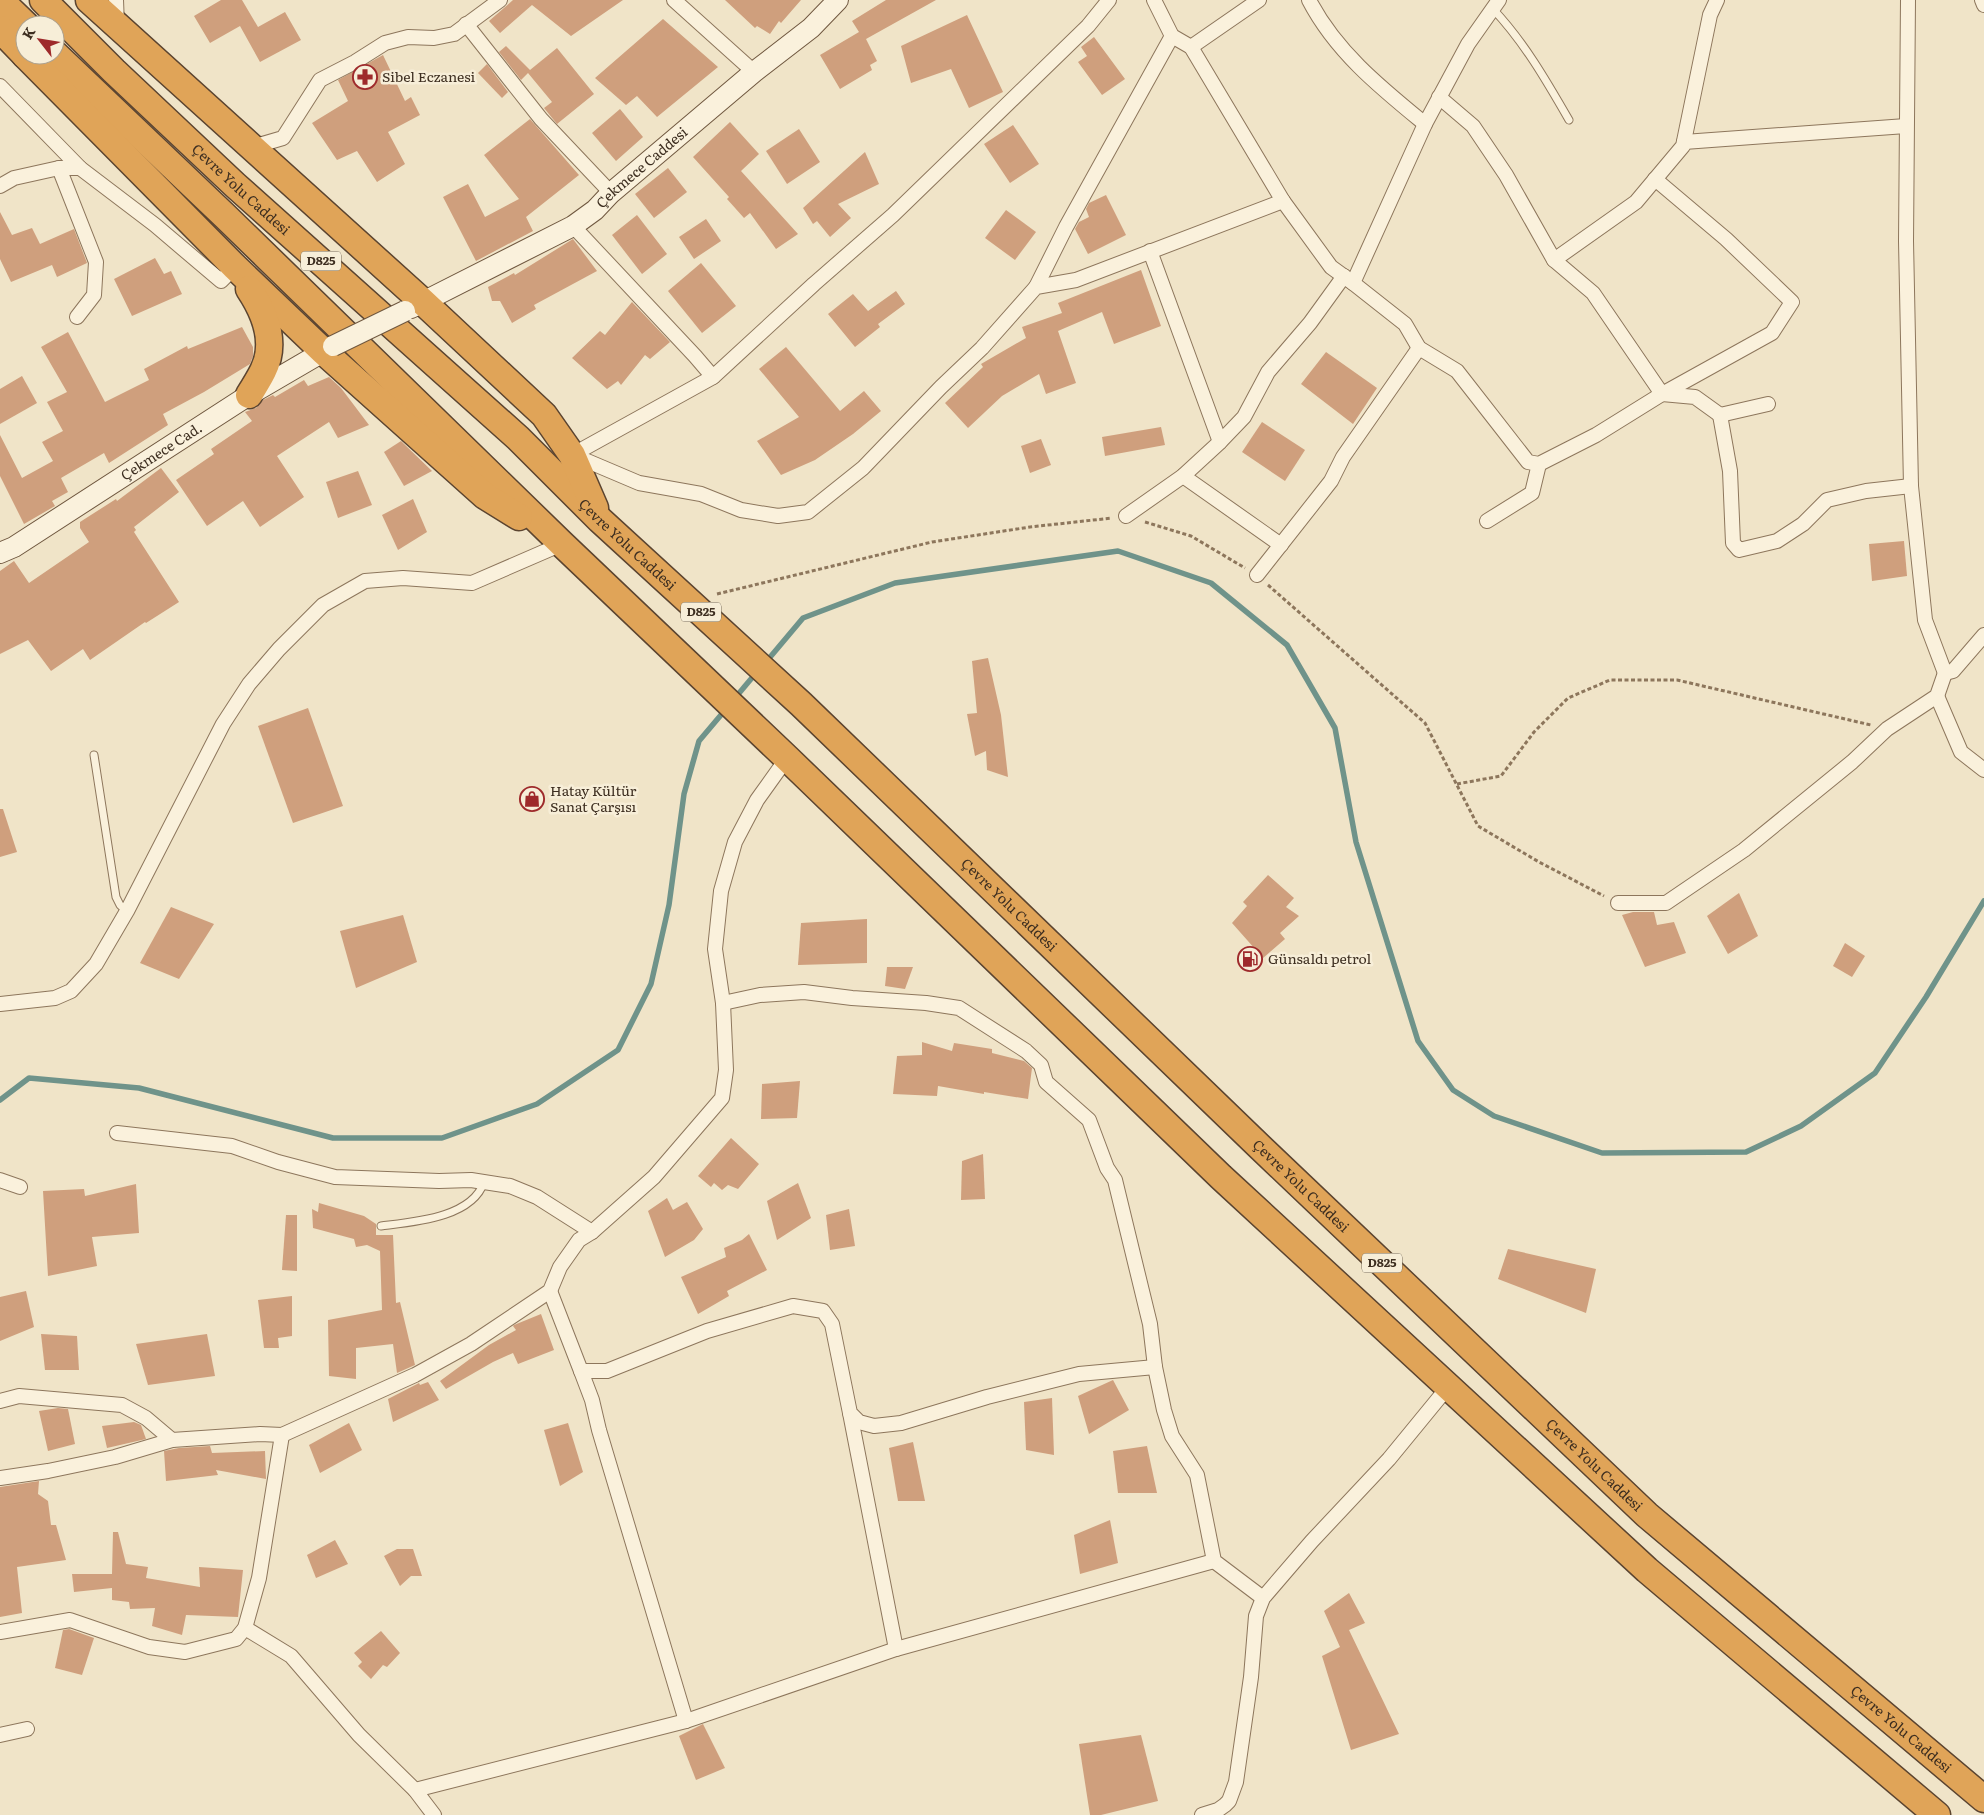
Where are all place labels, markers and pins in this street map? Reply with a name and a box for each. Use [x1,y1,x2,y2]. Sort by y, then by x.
pharmacy icon: Sibel Eczanesi [352,64,378,90]
place label: Sibel Eczanesi [382,66,475,86]
place label: Hatay Kültür Sanat Çarşısı [550,780,637,816]
shop icon: Hatay Kültür Sanat Çarşısı [519,786,545,812]
fuel station icon: Günsaldı petrol [1237,946,1263,972]
place label: Günsaldı petrol [1268,948,1371,968]

